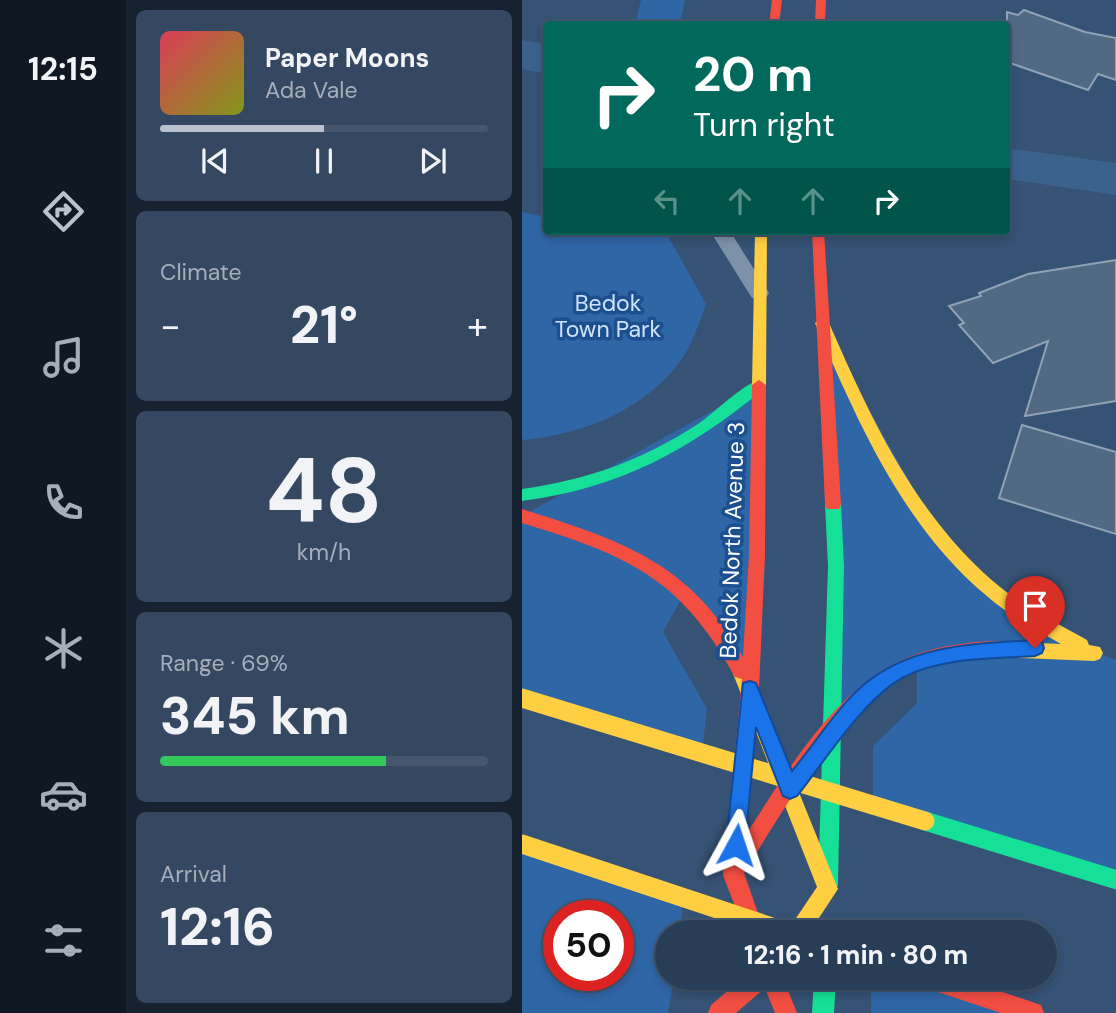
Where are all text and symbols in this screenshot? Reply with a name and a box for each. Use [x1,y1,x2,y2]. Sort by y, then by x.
text: Paper Moons [265,41,429,75]
text: 20 m [693,42,813,106]
text: 12:15 [28,48,98,90]
icon: right [578,49,669,140]
text: Ada Vale [265,75,358,105]
text: Turn right [693,104,835,146]
icon: previous [196,142,234,180]
icon: pause [305,142,343,180]
icon: next [414,142,452,180]
icon: left [648,182,686,220]
icon: ahead [721,182,759,220]
icon: ahead [794,182,832,220]
icon: right [867,182,905,220]
icon: directions [39,187,88,236]
text: Climate [160,257,242,287]
park label: Bedok Town Park [555,288,662,344]
text: 21° [290,291,358,359]
text: − [160,301,181,351]
text: + [467,301,488,351]
icon: music [39,333,88,382]
street label: Bedok North Avenue 3 [713,421,751,659]
text: 48 [266,432,382,550]
icon: phone [39,478,88,527]
text: km/h [297,537,351,567]
pin [1005,576,1065,648]
icon: arrive [1016,587,1054,625]
icon: climate [39,624,88,673]
text: Range · 69% [160,648,288,678]
text: 345 km [160,682,350,750]
icon: car [39,770,88,819]
position arrow [699,808,773,882]
text: Arrival [160,859,227,889]
text: 12:16 [160,893,275,961]
speed limit sign: 50 [543,900,634,991]
icon: filters [39,916,88,965]
text: 12:16 · 1 min · 80 m [744,938,968,972]

